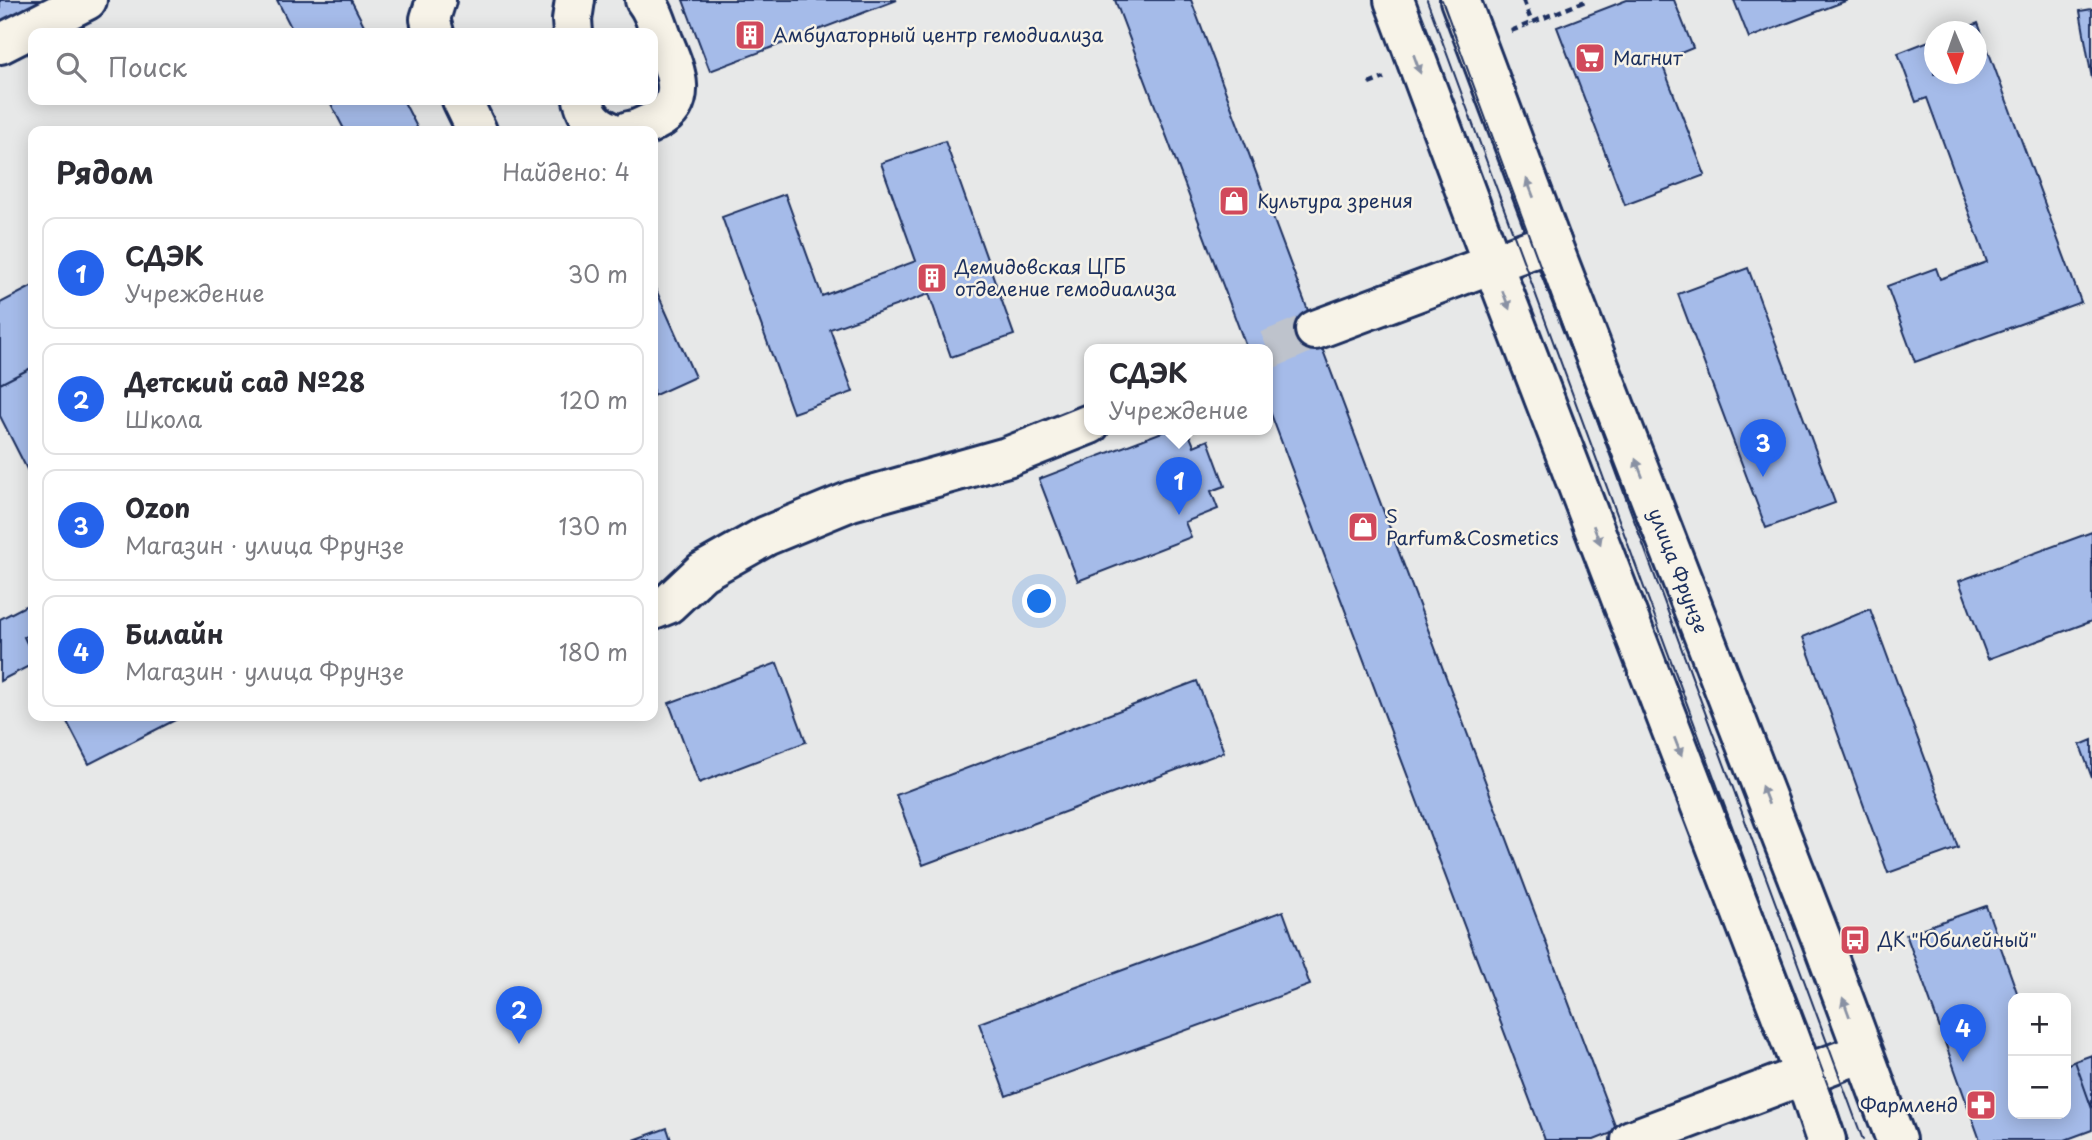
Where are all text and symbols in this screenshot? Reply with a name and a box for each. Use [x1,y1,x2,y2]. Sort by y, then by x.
building icon: Амбулаторный центр гемодиализа [733,18,767,52]
place label: Амбулаторный центр гемодиализа [773,20,1104,48]
north arrow [1924,21,1987,84]
search box [28,28,658,105]
supermarket icon: Магнит [1573,41,1607,75]
place label: Магнит [1613,43,1683,71]
text: Поиск [108,47,187,86]
icon: search [52,48,90,86]
one-way arrow [1412,54,1423,75]
text: Рядом [56,149,154,194]
text: Найдено: 4 [502,154,630,189]
one-way arrow [1525,177,1536,198]
shop icon: Культура зрения [1217,184,1251,218]
place label: Культура зрения [1257,186,1413,214]
text: СДЭК [125,236,204,275]
place label: Демидовская ЦГБ отделение гемодиализа [954,252,1176,302]
text: 1 [76,256,87,291]
text: 30 m [567,256,628,291]
building icon: Демидовская ЦГБ отделение гемодиализа [915,261,949,295]
text: Учреждение [125,275,265,310]
one-way arrow [1501,290,1512,311]
popup [1084,344,1273,435]
text: СДЭК [1109,353,1187,392]
text: Детский сад №28 [125,362,365,401]
text: 2 [73,382,89,417]
text: 120 m [560,382,628,417]
text: Учреждение [1109,392,1248,427]
text: Школа [125,401,202,436]
pin: 3 [1740,419,1786,477]
pin: 1 [1156,457,1202,515]
one-way arrow [1633,458,1644,479]
text: Ozon [125,488,190,527]
place label: S Parfum&Cosmetics [1386,501,1559,551]
street label: улица Фрунзе [1642,504,1716,637]
text: 3 [73,508,89,543]
text: 130 m [558,508,628,543]
shop icon: S Parfum&Cosmetics [1346,510,1380,544]
one-way arrow [1591,525,1602,546]
text: Магазин · улица Фрунзе [125,527,404,562]
your location [1022,584,1056,618]
text: Билайн [125,614,224,653]
text: 4 [73,634,89,669]
text: 180 m [559,634,628,669]
text: Магазин · улица Фрунзе [125,653,404,688]
one-way arrow [1673,737,1684,758]
one-way arrow [1760,784,1771,805]
bus stop icon: ДК "Юбилейный" [1838,923,1872,957]
place label: ДК "Юбилейный" [1877,925,2037,953]
pin: 2 [496,986,542,1044]
map controls [2008,993,2071,1119]
button: + [2008,993,2071,1056]
one-way arrow [1840,997,1851,1018]
pin: 4 [1940,1004,1986,1062]
button: − [2008,1056,2071,1119]
pharmacy icon: Фармленд [1964,1088,1998,1122]
place label: Фармленд [1860,1090,1958,1118]

